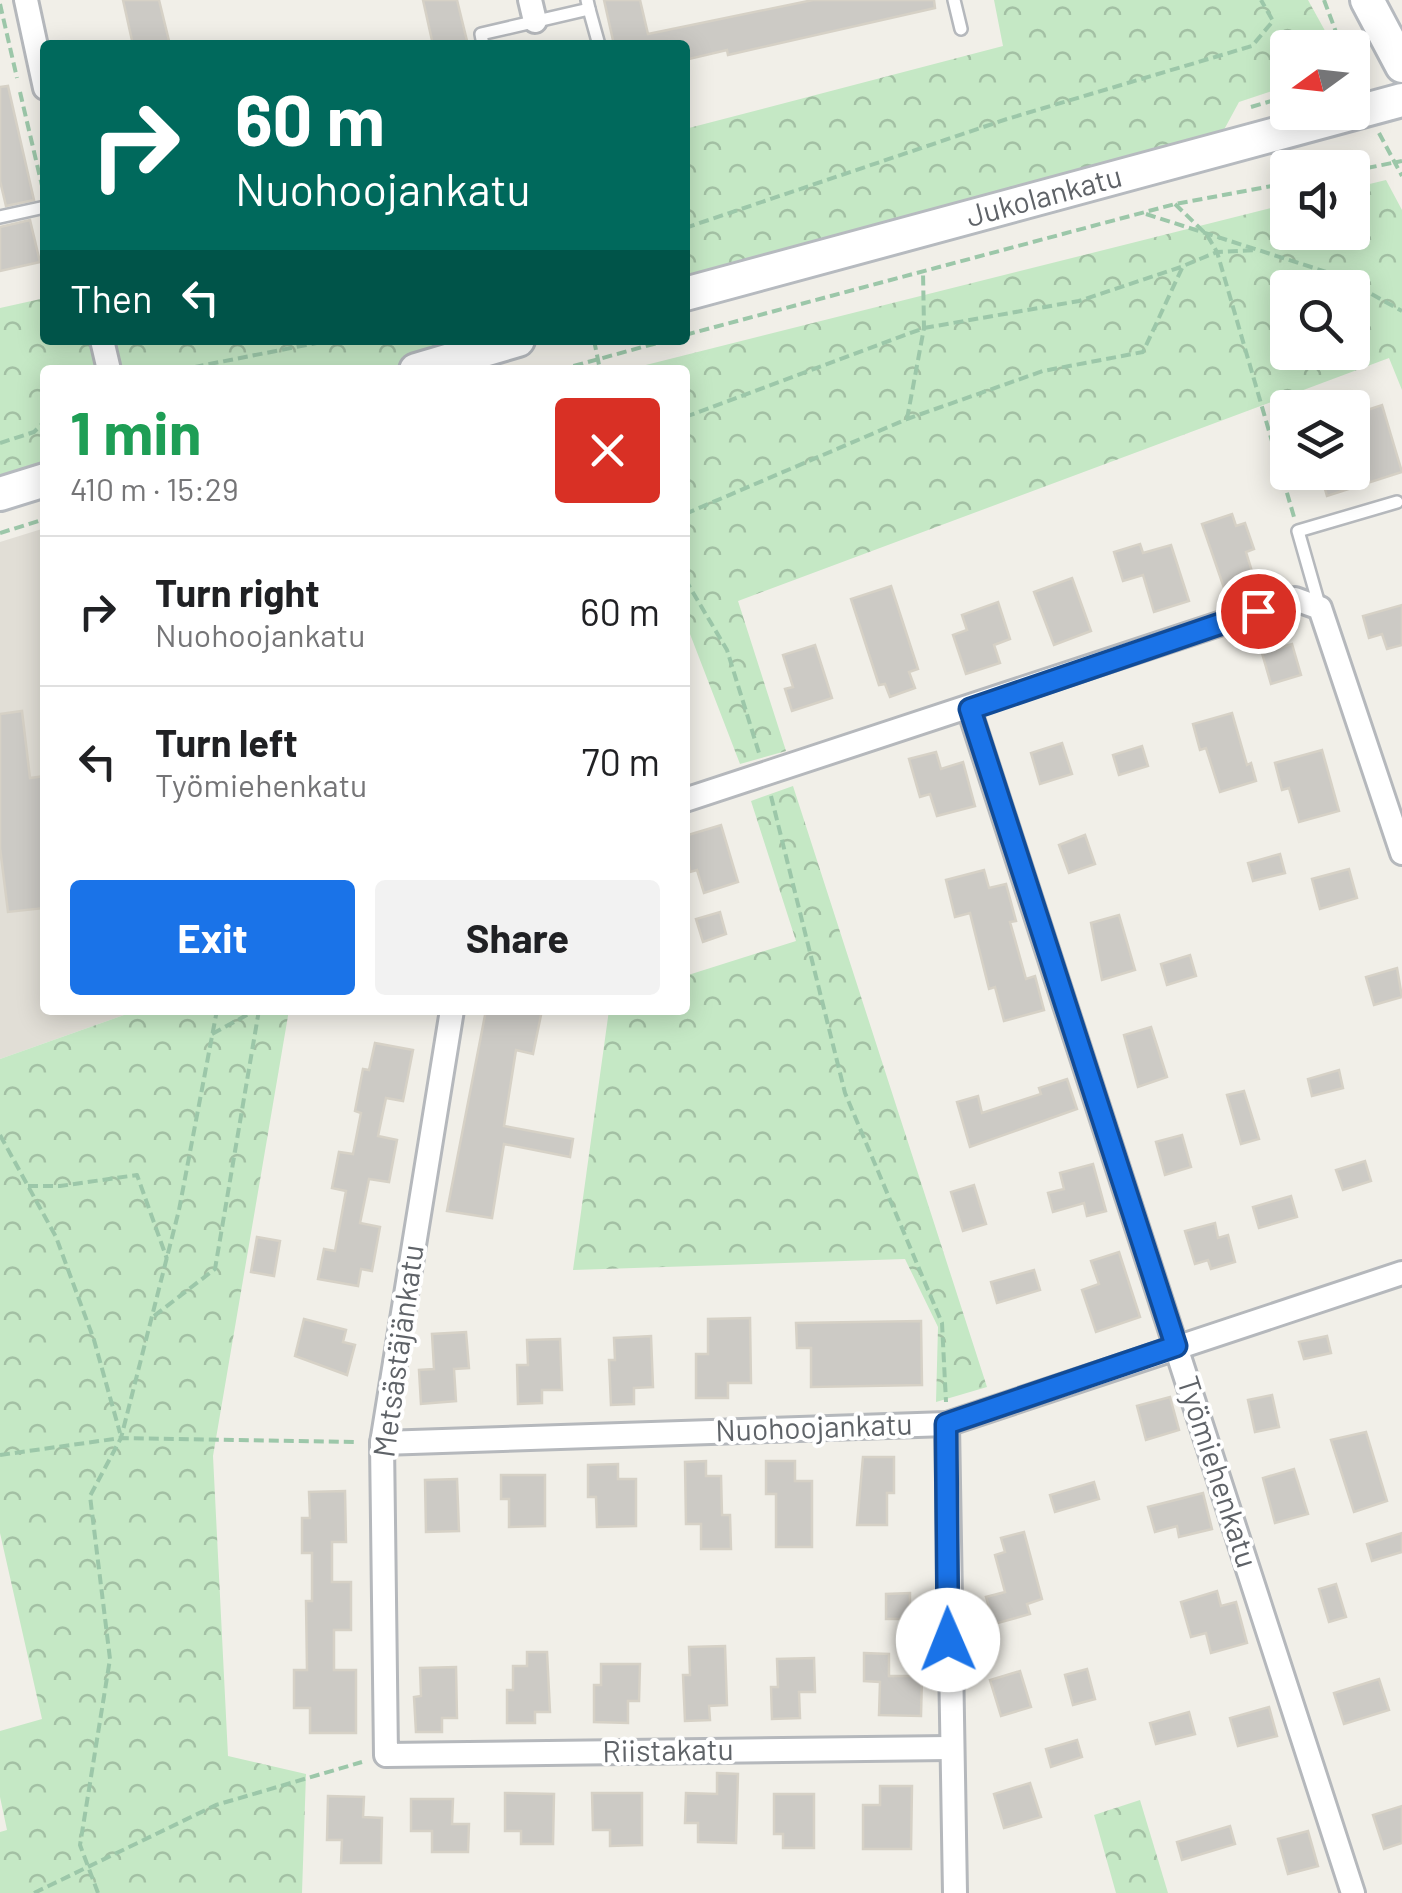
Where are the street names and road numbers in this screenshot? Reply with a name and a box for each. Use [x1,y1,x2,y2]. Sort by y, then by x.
street label: Jukolankatu [962,157,1125,233]
street label: Metsästäjänkatu [364,1242,430,1459]
street label: Työmiehenkatu [1171,1371,1267,1572]
street label: Nuohoojankatu [715,1405,913,1447]
street label: Riistakatu [602,1730,734,1768]

